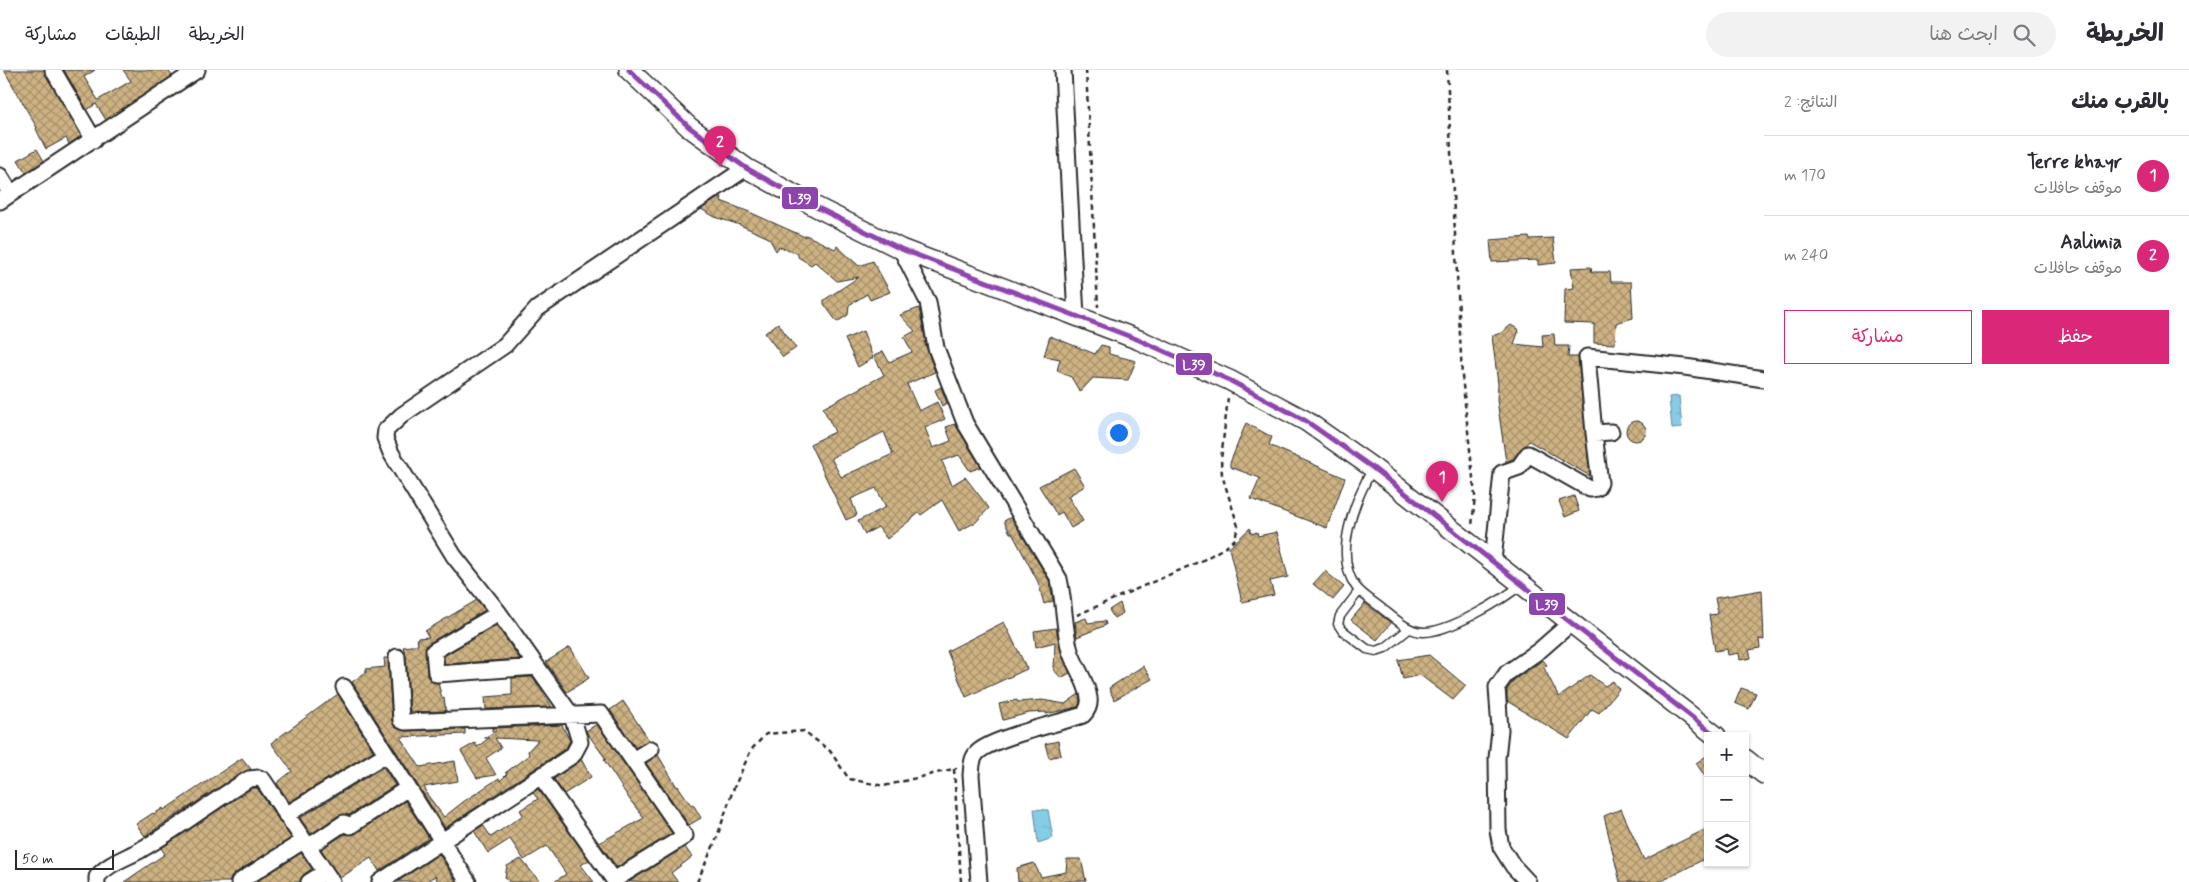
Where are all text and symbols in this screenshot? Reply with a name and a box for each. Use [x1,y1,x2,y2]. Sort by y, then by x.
search box [1706,12,2056,57]
text: الخريطة [2086,19,2164,50]
icon: search [2010,21,2038,49]
text: ابحث هنا [1929,22,1998,47]
text: مشاركة [25,23,77,47]
text: الطبقات [105,23,161,47]
text: الخريطة [189,23,245,47]
text: بالقرب منك [2071,88,2169,116]
text: النتائج: 2 [1784,92,1837,113]
pin: 2 [704,126,736,167]
text: Terre khayr [2027,150,2122,175]
text: 170 m [1784,165,1826,186]
text: 1 [2149,165,2157,186]
text: موقف حافلات [2034,178,2122,199]
line badge: L39 [781,186,819,210]
text: L39 [788,190,812,208]
text: Aalimia [2060,230,2122,255]
text: 240 m [1784,245,1828,266]
text: 2 [2149,245,2157,266]
text: موقف حافلات [2034,258,2122,279]
button: مشاركة [1784,310,1972,364]
button: حفظ [1982,310,2169,364]
line badge: L39 [1175,352,1213,376]
text: L39 [1182,356,1206,374]
your location [1106,420,1132,446]
pin: 1 [1426,461,1458,502]
line badge: L39 [1528,592,1566,616]
text: L39 [1535,596,1559,614]
map controls [1704,732,1749,867]
button: + [1704,732,1749,777]
button: − [1704,777,1749,822]
button: layers [1704,822,1749,867]
scale bar [15,847,114,870]
text: 50 m [22,850,53,868]

